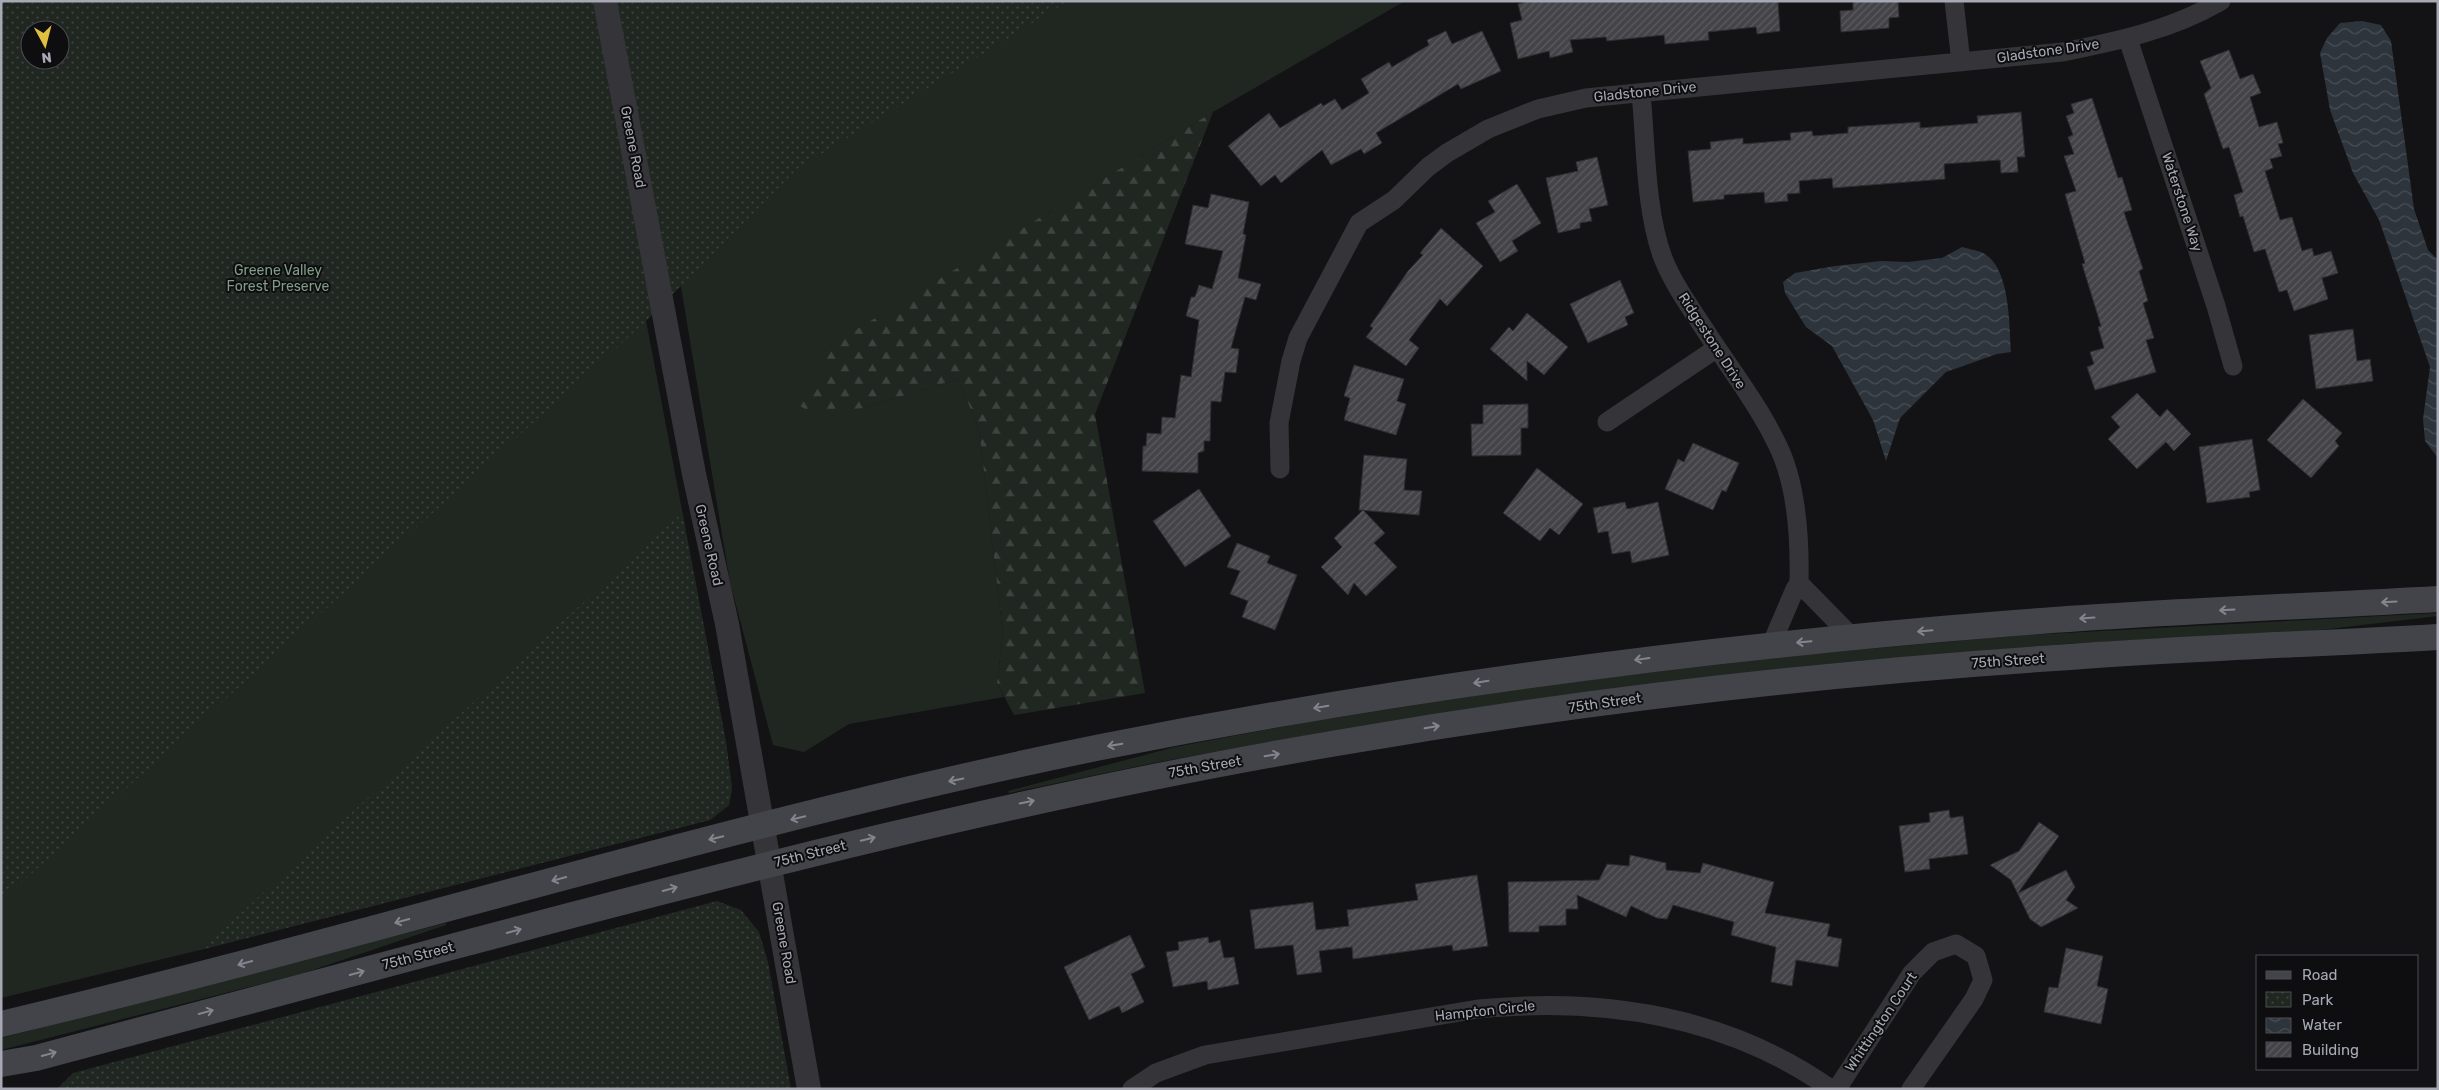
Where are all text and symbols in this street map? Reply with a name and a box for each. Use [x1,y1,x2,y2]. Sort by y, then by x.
north arrow [20,20,70,70]
street label: Gladstone Drive [1996,35,2100,67]
text: N [40,48,53,66]
street label: Gladstone Drive [1593,78,1697,106]
street label: Greene Road [617,104,649,190]
street label: Waterstone Way [2158,150,2206,254]
park label: Greene Valley Forest Preserve [227,262,330,295]
street label: Ridgestone Drive [1675,290,1749,392]
street label: Greene Road [691,502,727,588]
one-way arrow [2381,597,2397,606]
one-way arrow [2219,606,2235,615]
one-way arrow [2079,613,2095,622]
one-way arrow [1918,626,1934,635]
one-way arrow [1796,637,1812,647]
street label: 75th Street [1971,650,2046,672]
one-way arrow [1634,655,1650,665]
one-way arrow [1473,677,1489,687]
street label: 75th Street [1567,689,1643,717]
one-way arrow [1313,703,1329,713]
one-way arrow [1424,722,1440,732]
one-way arrow [1107,740,1123,750]
one-way arrow [1264,749,1280,759]
street label: 75th Street [1167,752,1243,782]
one-way arrow [949,775,965,785]
one-way arrow [1018,797,1034,807]
one-way arrow [791,814,807,823]
one-way arrow [709,834,725,843]
one-way arrow [860,834,876,843]
street label: 75th Street [772,837,848,871]
one-way arrow [552,875,568,885]
one-way arrow [662,883,678,893]
street label: Greene Road [768,900,800,986]
one-way arrow [395,917,411,926]
one-way arrow [505,925,521,935]
street label: 75th Street [380,938,456,974]
legend [2256,955,2419,1070]
one-way arrow [238,958,254,968]
text: Road [2302,966,2338,984]
one-way arrow [348,967,364,977]
street label: Whittington Court [1841,969,1921,1075]
text: Park [2302,991,2333,1009]
street label: Hampton Circle [1434,997,1536,1025]
one-way arrow [197,1007,213,1016]
text: Water [2302,1016,2342,1034]
text: Building [2302,1041,2359,1059]
one-way arrow [40,1049,56,1058]

